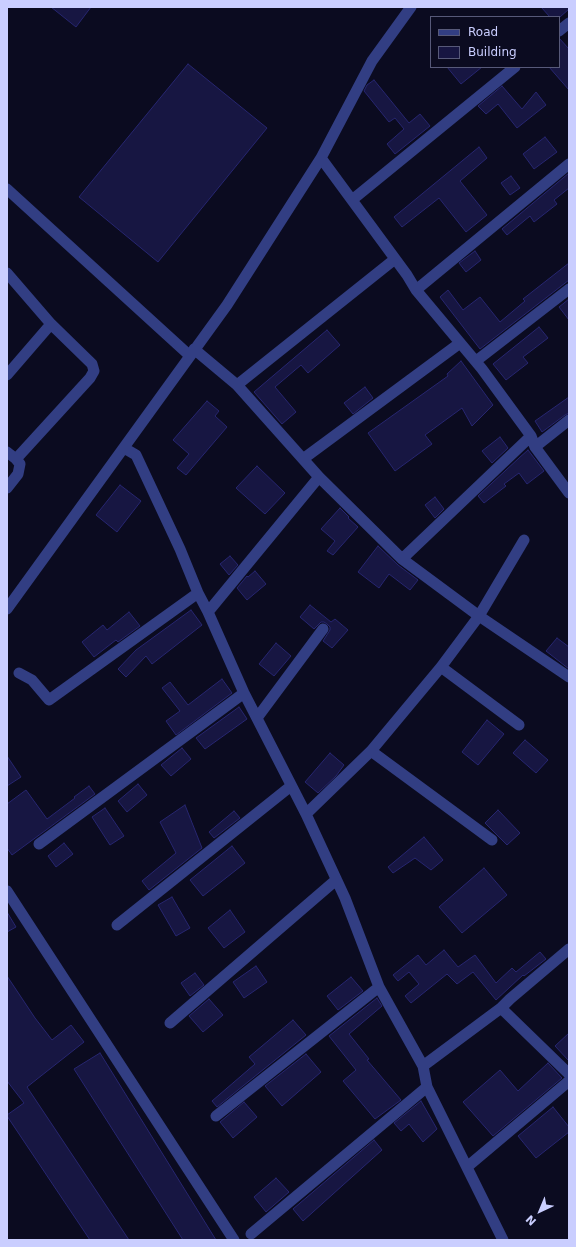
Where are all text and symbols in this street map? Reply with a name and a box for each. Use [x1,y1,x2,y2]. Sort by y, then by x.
legend [430,16,560,68]
text: Road [468,25,498,39]
text: Building [468,45,517,59]
north arrow [520,1191,560,1231]
text: N [523,1212,539,1228]

